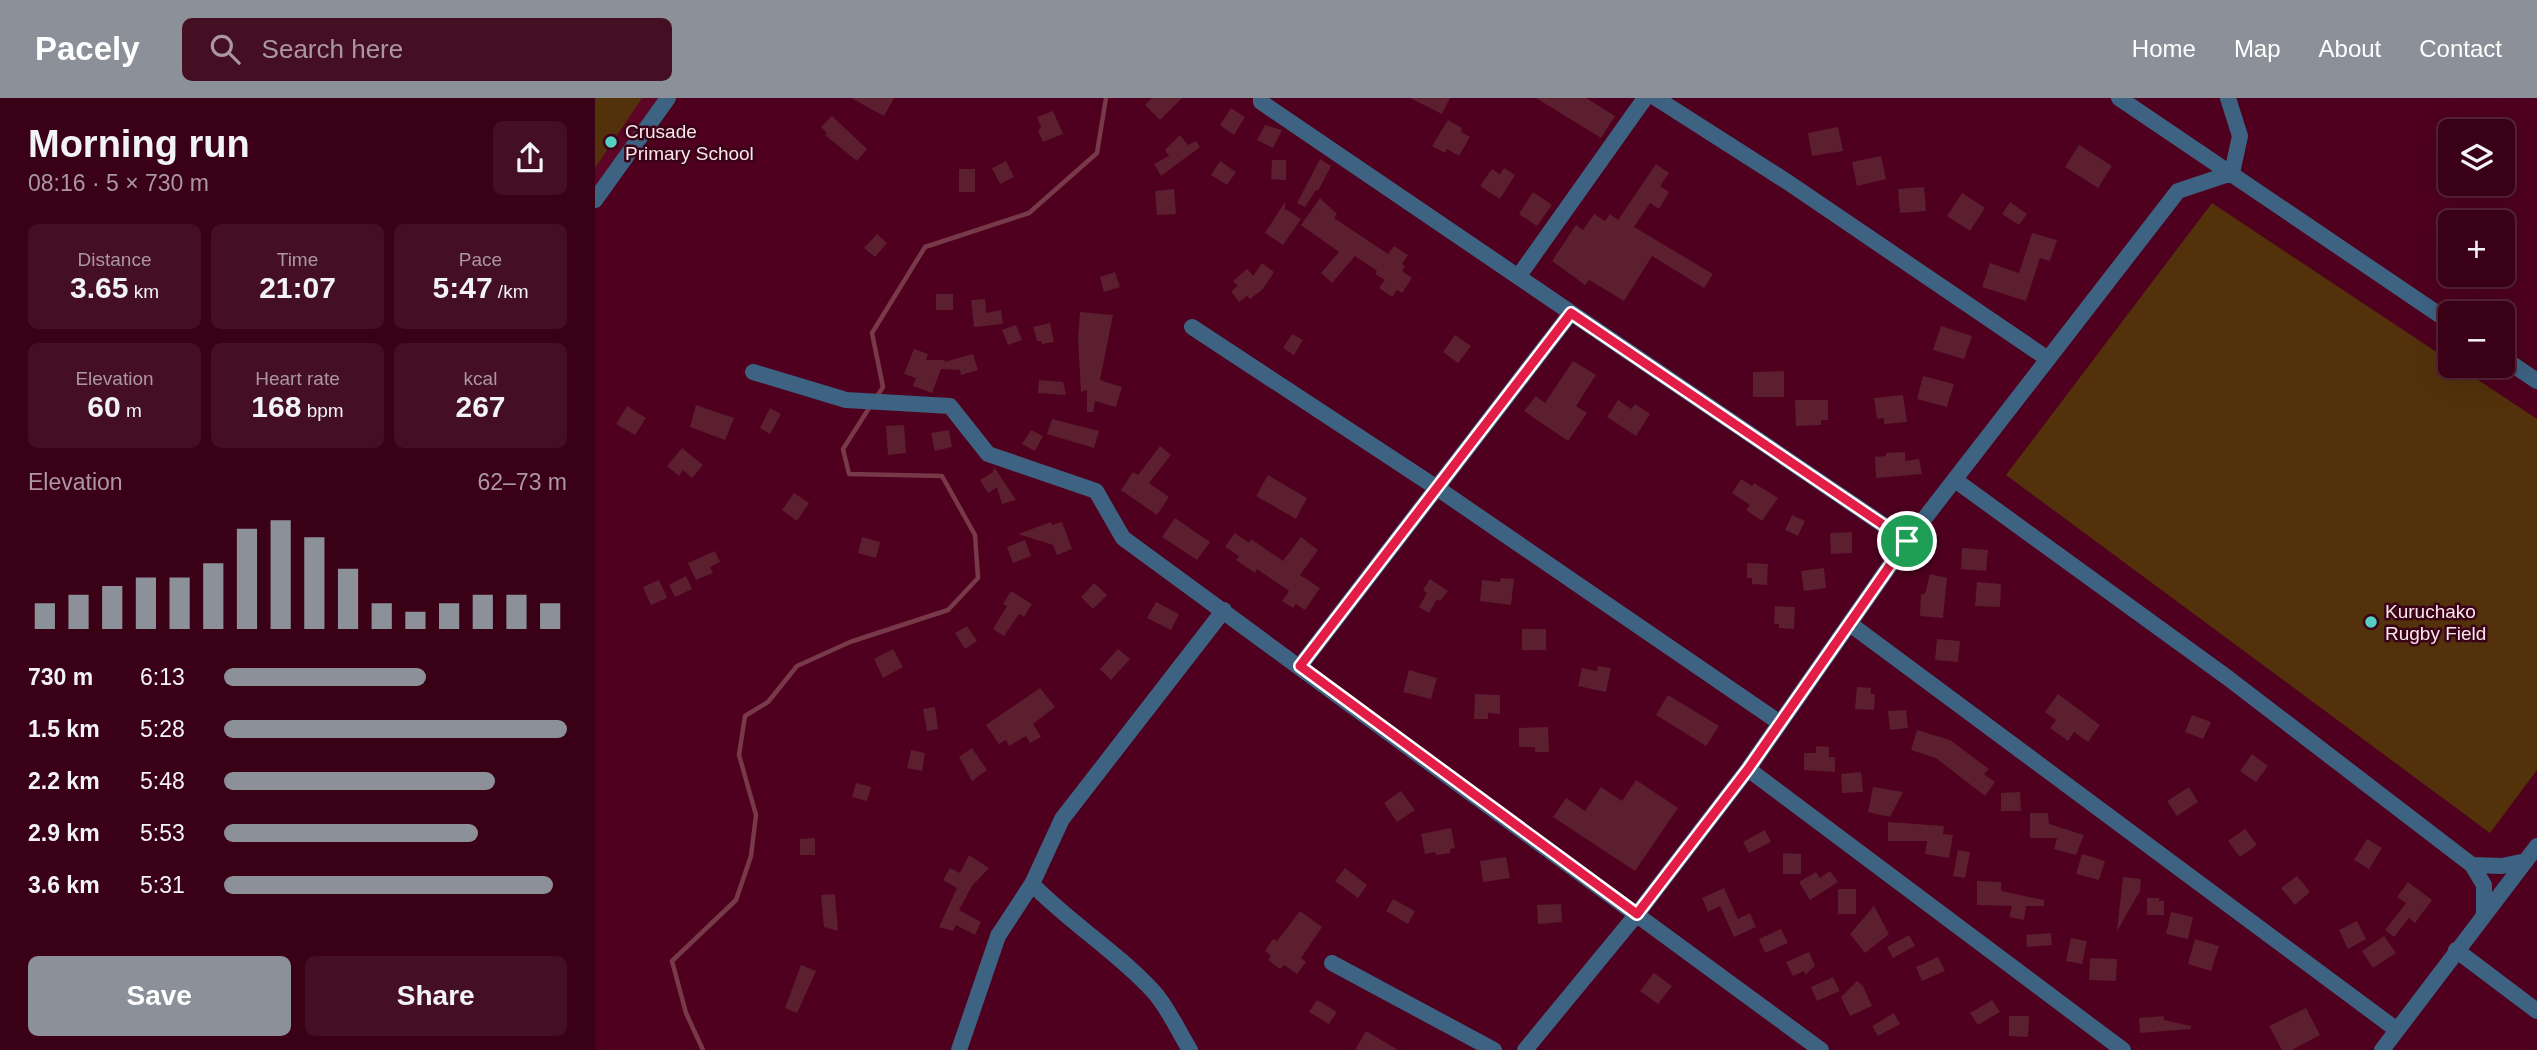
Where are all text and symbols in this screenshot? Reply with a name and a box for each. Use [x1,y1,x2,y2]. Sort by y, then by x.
search box [182,18,672,81]
text: Pacely [35,30,140,67]
icon: search [206,30,244,68]
text: Search here [262,34,403,64]
text: Home [2132,35,2196,62]
text: Map [2234,35,2281,62]
text: About [2319,35,2381,62]
text: Contact [2419,35,2502,62]
map controls [2438,119,2515,378]
button: layers [2438,119,2515,196]
button: share [493,121,567,195]
place label: Crusade Primary School [625,121,754,164]
text: Morning run [28,123,250,165]
marker: Crusade Primary School [603,134,619,150]
text: 08:16 · 5 × 730 m [28,170,209,196]
button: + [2438,210,2515,287]
text: Distance [78,249,151,270]
text: Time [277,249,318,270]
text: Pace [459,249,502,270]
text: 3.65 [70,271,128,304]
text: 21:07 [259,271,336,304]
text: 5:47 [433,271,493,304]
text: km [128,281,159,302]
text: /km [493,281,528,302]
button: − [2438,301,2515,378]
text: Elevation [75,368,154,389]
text: Heart rate [255,368,340,389]
text: kcal [464,368,497,389]
text: 60 [87,390,121,423]
text: 168 [251,390,301,423]
text: 267 [455,390,506,423]
text: m [121,400,142,421]
text: bpm [301,400,344,421]
text: Elevation [28,469,123,495]
text: 62–73 m [477,469,567,495]
pin [1877,511,1937,571]
icon: arrive [1888,522,1926,560]
place label: Kuruchako Rugby Field [2385,601,2486,644]
marker: Kuruchako Rugby Field [2363,614,2379,630]
text: 730 m [28,664,93,690]
text: 6:13 [140,664,185,690]
text: 1.5 km [28,716,100,742]
text: 5:28 [140,716,185,742]
text: 2.2 km [28,768,100,794]
text: 5:48 [140,768,185,794]
text: 2.9 km [28,820,100,846]
text: 5:53 [140,820,185,846]
text: 3.6 km [28,872,100,898]
text: 5:31 [140,872,185,898]
button: Save [28,956,291,1036]
button: Share [305,956,567,1036]

